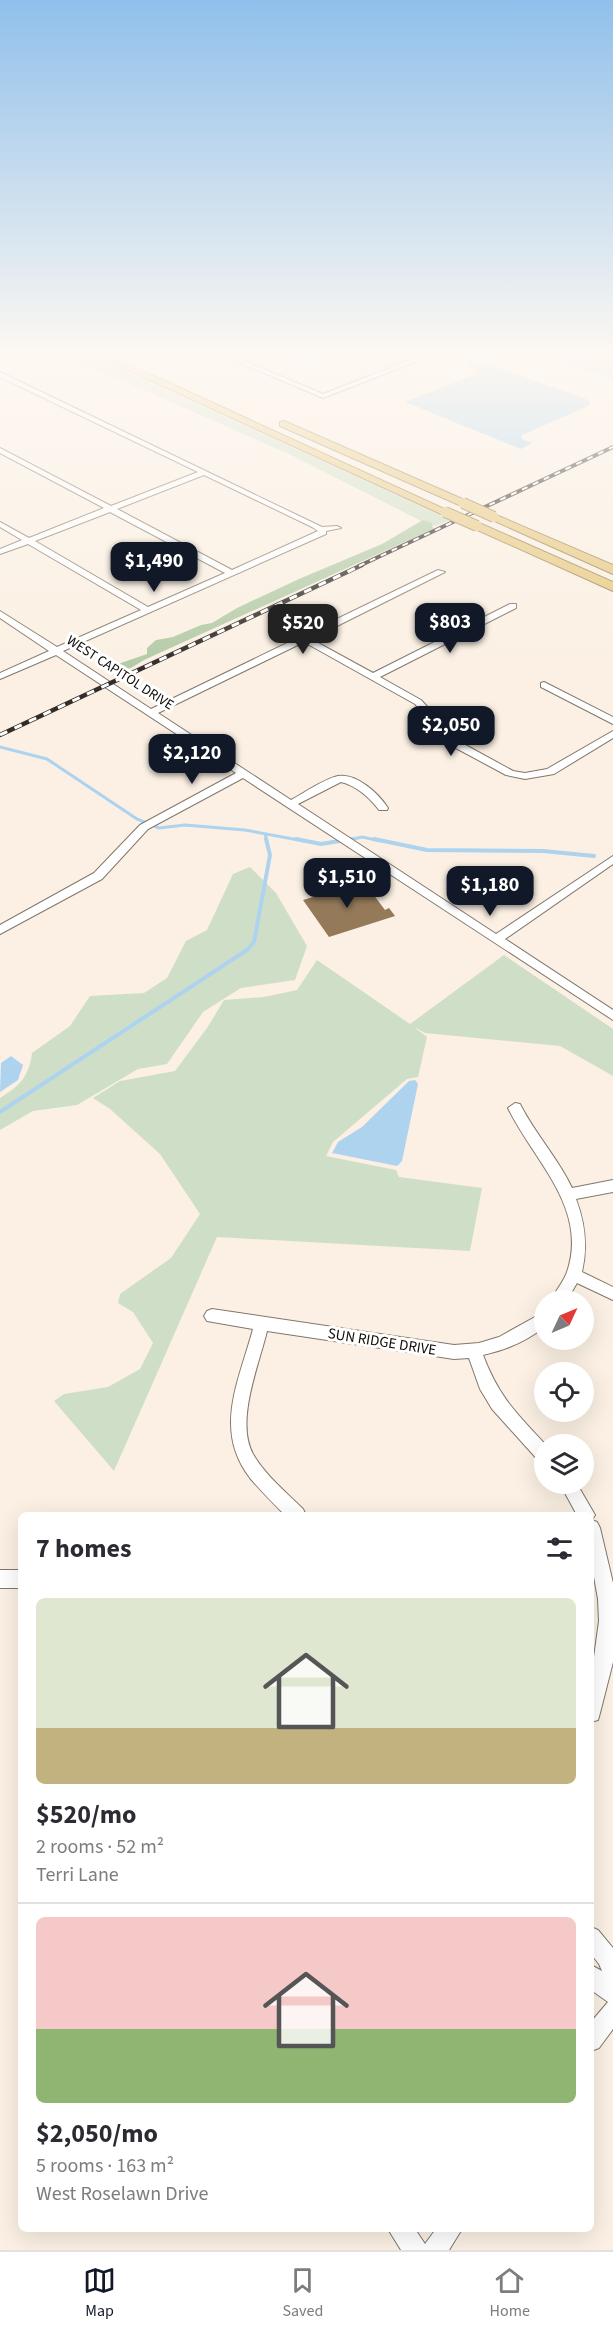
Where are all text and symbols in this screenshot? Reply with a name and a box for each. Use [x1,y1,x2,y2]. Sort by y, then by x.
pin: $1,490 [105,542,203,593]
text: $1,490 [125,547,183,575]
pin: $803 [414,603,486,654]
pin: $520 [267,604,339,655]
text: $803 [429,608,471,636]
text: $520 [282,609,324,637]
street label: WEST CAPITOL DRIVE [63,631,177,715]
pin: $2,050 [402,706,500,757]
text: $2,050 [422,711,480,739]
pin: $2,120 [143,734,241,785]
text: $2,120 [163,739,221,767]
pin: $1,510 [298,858,396,909]
text: $1,510 [318,863,376,891]
pin: $1,180 [441,866,539,917]
text: $1,180 [461,871,519,899]
north arrow [534,1290,594,1350]
map controls [534,1290,594,1494]
street label: SUN RIDGE DRIVE [326,1323,438,1361]
button: locate [534,1362,594,1422]
button: layers [534,1434,594,1494]
text: 7 homes [36,1530,131,1567]
icon: filters [543,1532,576,1565]
icon: home [252,1637,360,1745]
text: $520/mo [36,1796,136,1833]
text: 2 rooms · 52 m² [36,1833,164,1861]
text: Terri Lane [36,1861,119,1889]
icon: home [252,1956,360,2064]
text: $2,050/mo [36,2115,158,2152]
text: 5 rooms · 163 m² [36,2152,174,2180]
text: West Roselawn Drive [36,2180,209,2208]
tab: Map [83,2264,116,2322]
tab: Saved [282,2264,323,2322]
tab: Home [490,2264,530,2322]

